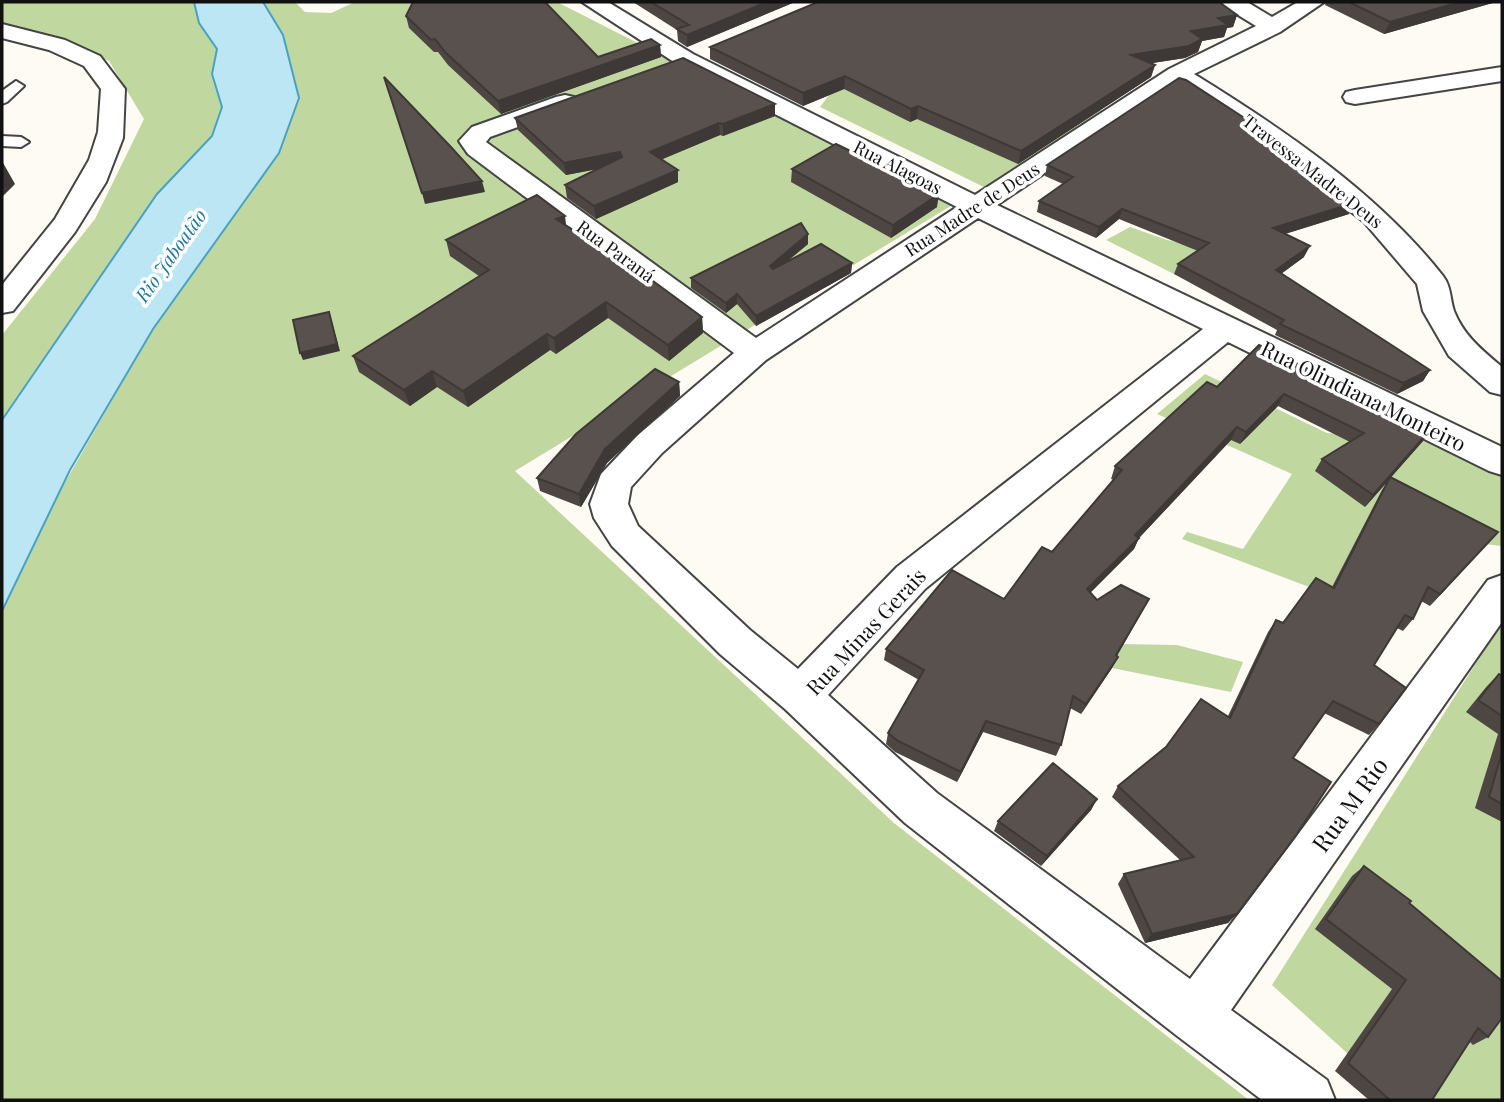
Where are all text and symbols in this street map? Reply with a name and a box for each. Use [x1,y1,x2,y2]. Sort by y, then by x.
street label: Travessa Madre Deus [1238,109,1388,233]
street label: Rua Alagoas [850,134,946,200]
street label: Rua Madre de Deus [900,156,1044,262]
water label: Rio Jaboatão [128,203,212,307]
street label: Rua Paraná [572,214,660,288]
street label: Rua Olindiana Monteiro [1257,333,1471,457]
street label: Rua Minas Gerais [799,561,931,701]
street label: Rua M Rio [1304,750,1394,858]

